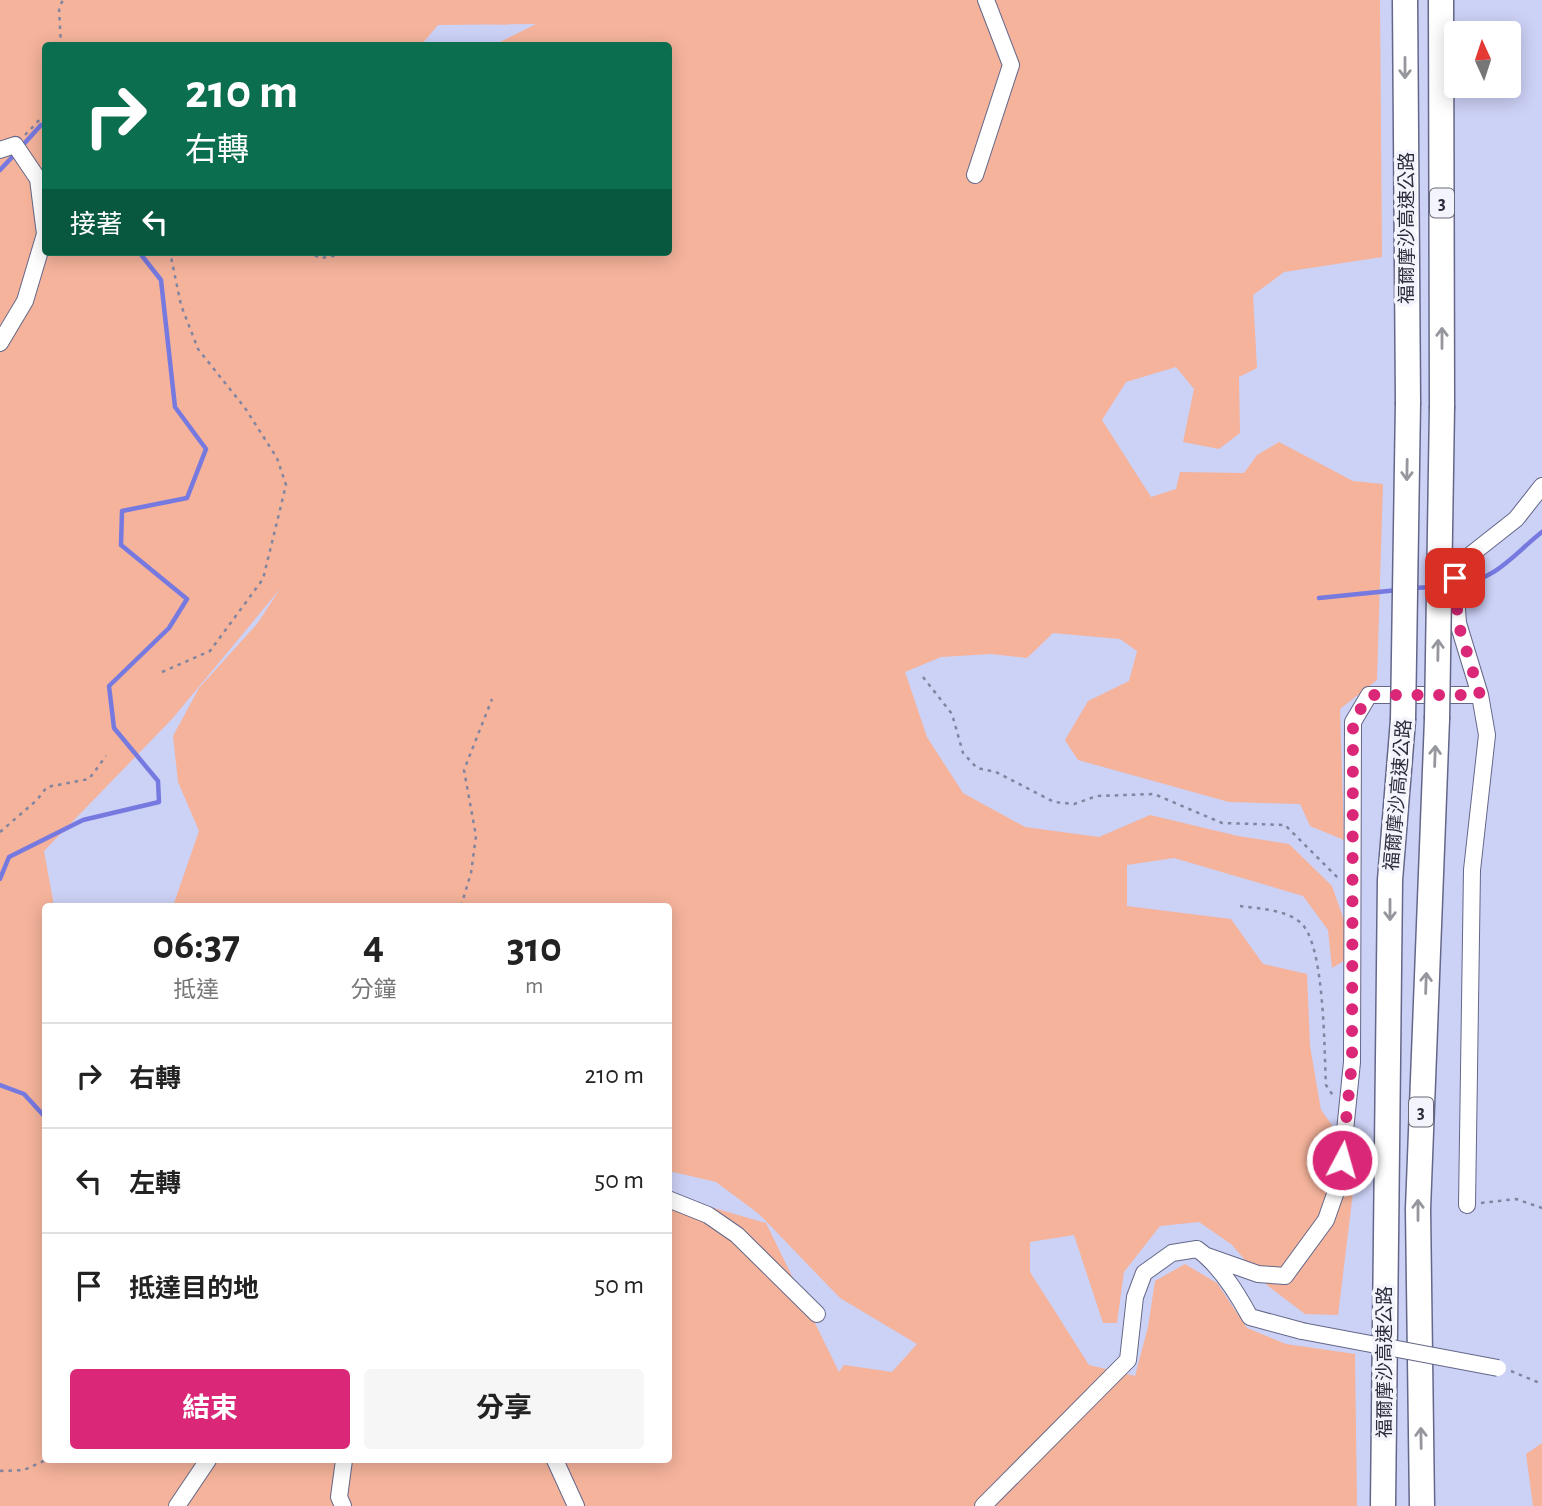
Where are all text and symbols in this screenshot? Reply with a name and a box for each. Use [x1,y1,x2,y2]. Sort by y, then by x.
north arrow [1444,21,1521,98]
map controls [1444,21,1521,98]
one-way arrow [1398,56,1412,79]
text: 210 m [185,68,298,117]
icon: right [70,70,161,161]
text: 右轉 [185,134,249,166]
street label: 福爾摩沙高速公路 [1396,152,1417,304]
road number: 3 [1430,188,1454,218]
icon: left [136,203,174,241]
text: 接著 [70,212,122,238]
one-way arrow [1435,326,1449,349]
one-way arrow [1400,458,1413,481]
pin [1425,548,1485,608]
icon: arrive [1436,559,1474,597]
one-way arrow [1431,639,1445,662]
street label: 福爾摩沙高速公路 [1380,718,1415,872]
one-way arrow [1429,744,1442,767]
one-way arrow [1383,899,1396,922]
text: 06:37 [152,924,240,966]
text: 4 [363,924,384,966]
text: 310 [507,927,562,969]
one-way arrow [1420,972,1433,995]
text: m [525,975,543,998]
text: 抵達 [173,979,219,1002]
text: 分鐘 [350,979,396,1002]
icon: right [70,1057,108,1095]
text: 210 m [584,1062,644,1088]
text: 右轉 [129,1066,181,1092]
road number: 3 [1409,1098,1433,1126]
position arrow [1305,1123,1379,1197]
icon: left [70,1162,108,1200]
text: 50 m [594,1167,644,1193]
text: 左轉 [129,1171,181,1197]
one-way arrow [1411,1199,1425,1222]
icon: arrive [70,1267,108,1305]
text: 50 m [594,1272,644,1298]
text: 抵達目的地 [129,1276,259,1302]
street label: 福爾摩沙高速公路 [1374,1286,1395,1438]
button: 結束 [70,1369,350,1449]
button: 分享 [364,1369,644,1449]
one-way arrow [1414,1427,1428,1450]

